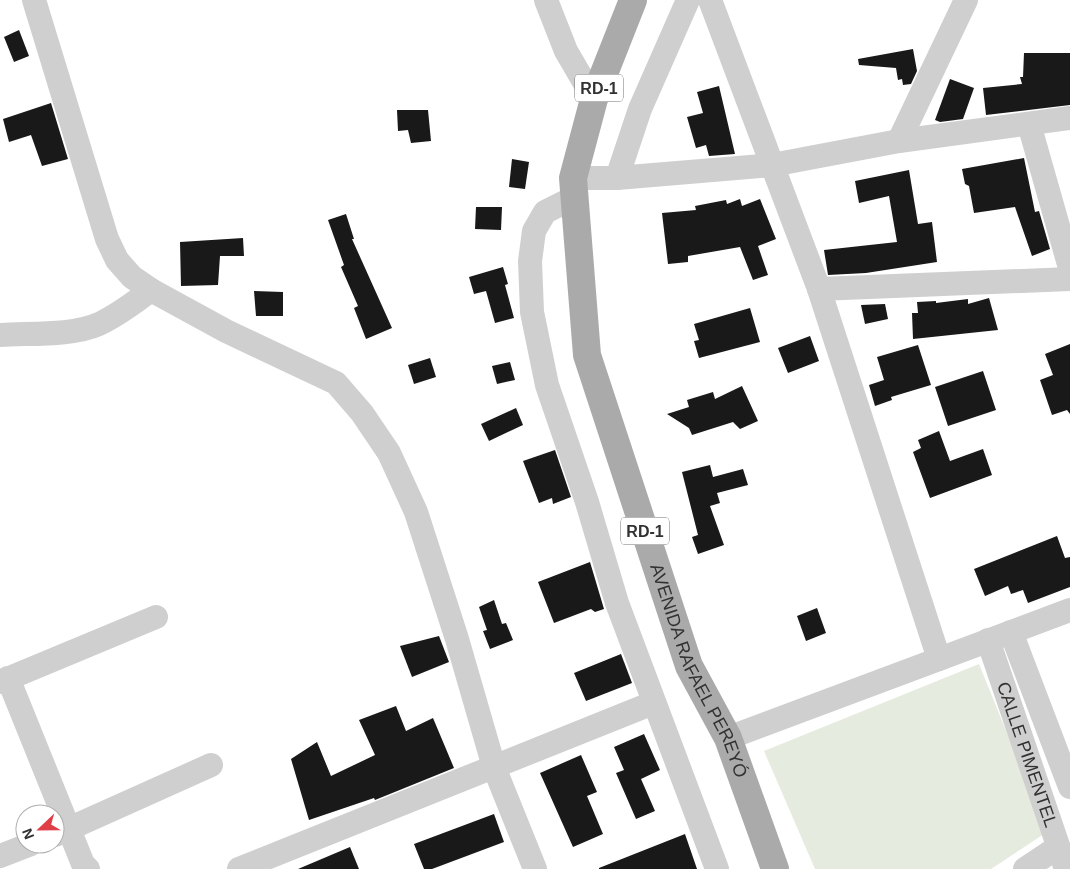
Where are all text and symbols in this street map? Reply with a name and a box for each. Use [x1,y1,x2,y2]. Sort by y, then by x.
road number: RD-1 [575,75,623,102]
road number: RD-1 [621,518,669,544]
street label: AVENIDA RAFAEL PEREYÓ [646,561,752,780]
street label: CALLE PIMENTEL [993,679,1061,830]
north arrow [15,804,65,854]
text: N [19,826,37,842]

